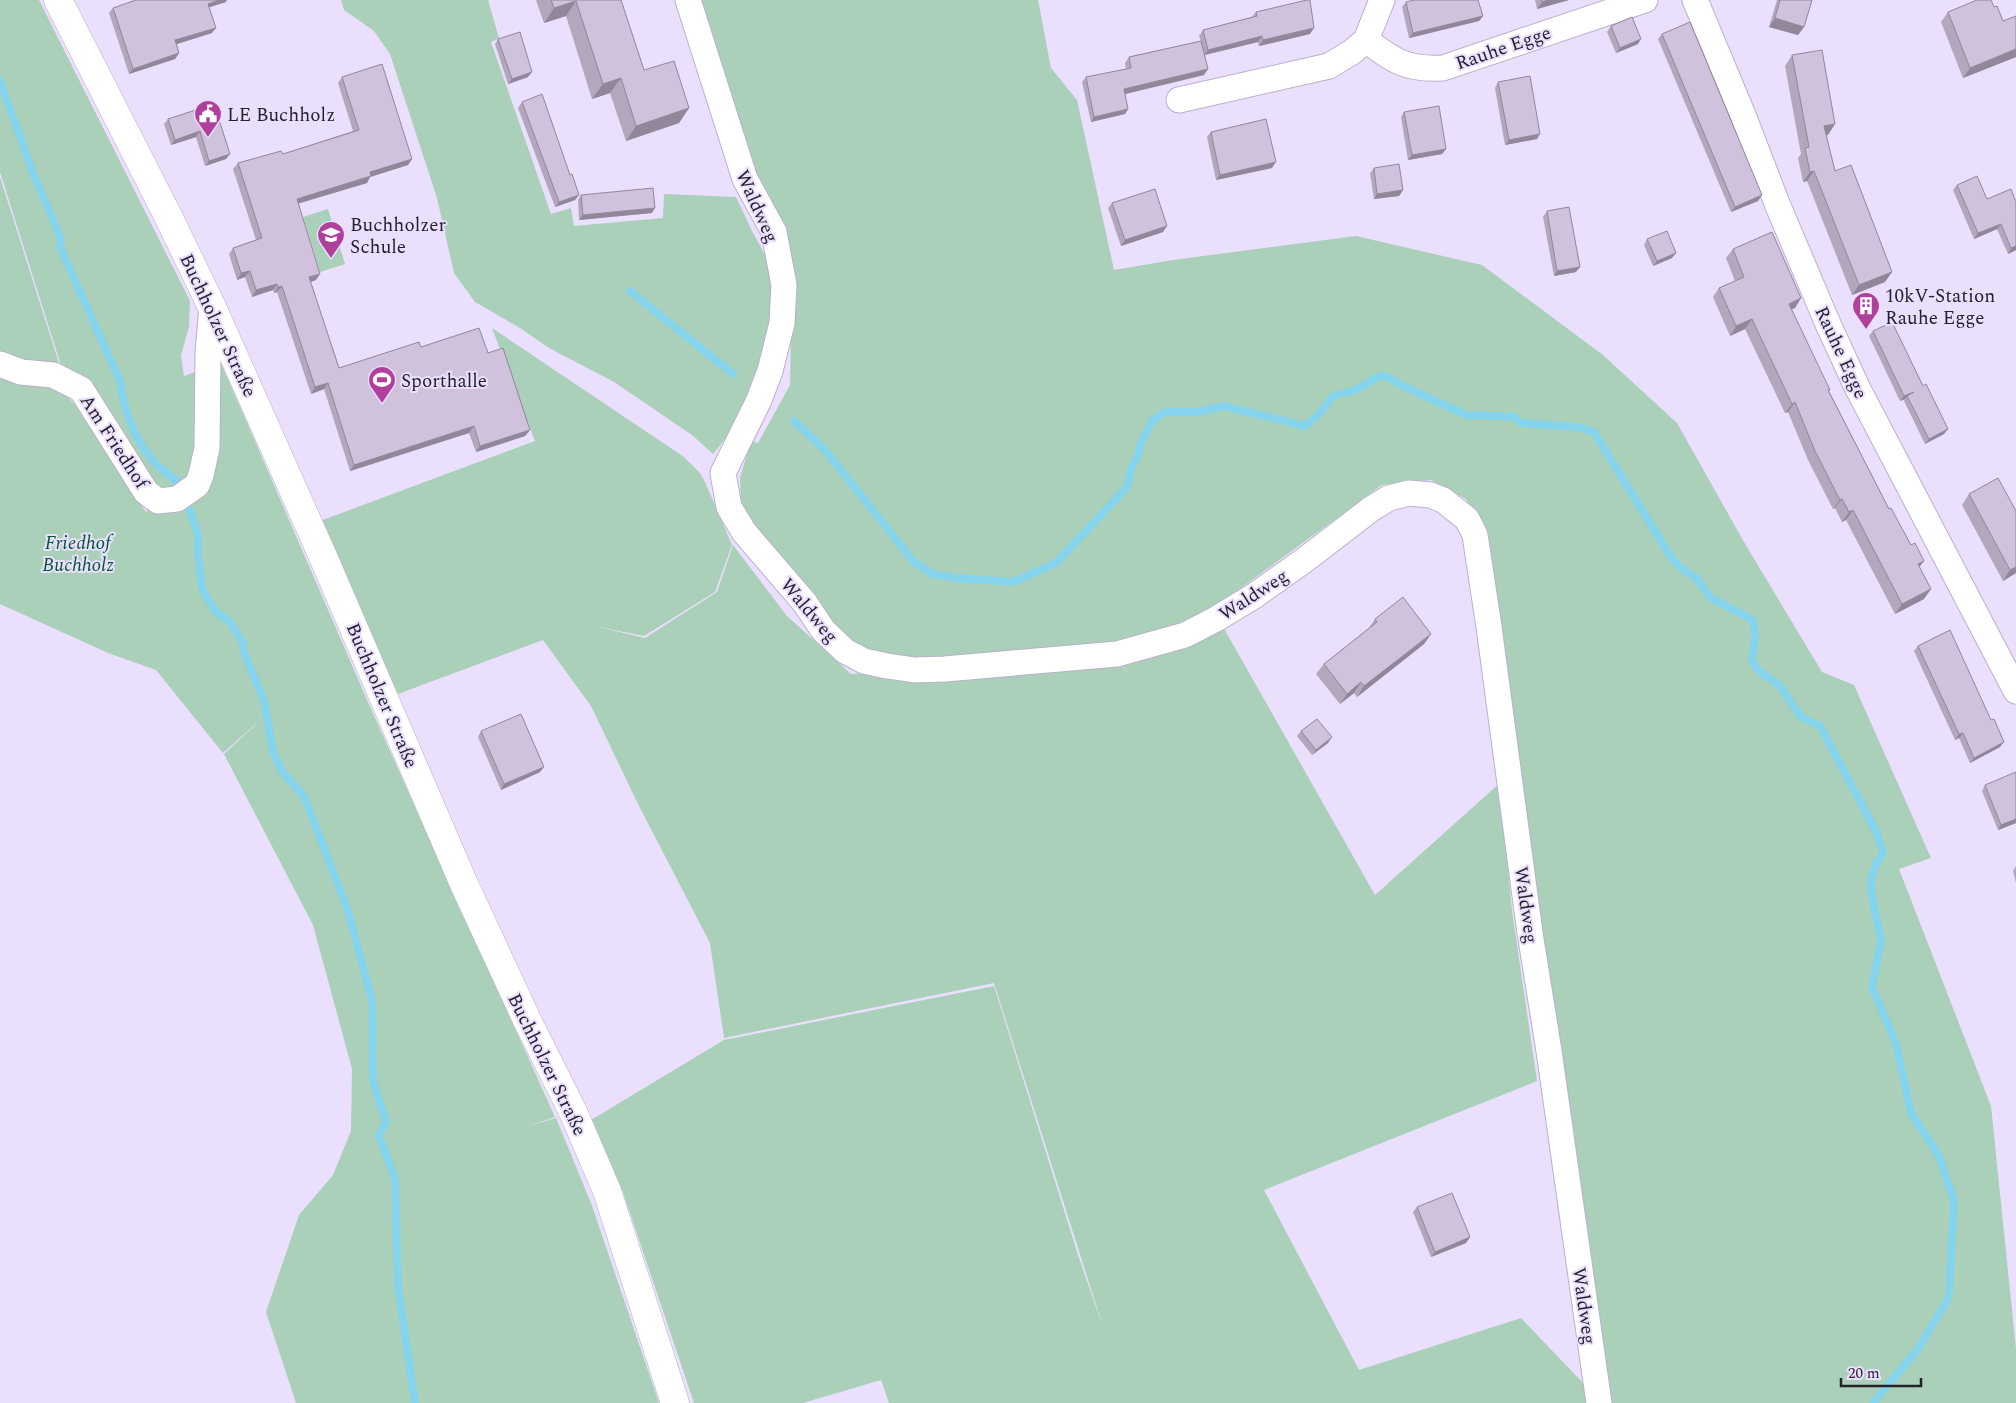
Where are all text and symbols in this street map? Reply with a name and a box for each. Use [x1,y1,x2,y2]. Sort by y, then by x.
street label: Rauhe Egge [1452,19,1555,78]
public building icon: LE Buchholz [193,99,223,138]
place label: LE Buchholz [227,101,335,130]
street label: Waldweg [728,165,786,248]
place label: Buchholzer Schule [350,211,446,262]
school or university icon: Buchholzer Schule [316,220,346,259]
street label: Buchholzer Straße [172,249,264,402]
place label: 10kV-Station Rauhe Egge [1885,282,1995,333]
building icon: 10kV-Station Rauhe Egge [1851,291,1881,330]
street label: Rauhe Egge [1806,301,1875,404]
sports icon: Sporthalle [367,365,397,404]
place label: Sporthalle [401,367,487,396]
street label: Am Friedhof [72,389,156,496]
park label: Friedhof Buchholz [42,529,114,580]
street label: Waldweg [1213,562,1294,629]
street label: Waldweg [773,572,845,650]
street label: Buchholzer Straße [338,618,425,773]
street label: Waldweg [1506,865,1545,946]
street label: Buchholzer Straße [500,988,594,1141]
street label: Waldweg [1564,1266,1603,1347]
scale bar [1841,1356,1921,1388]
text: 20 m [1848,1362,1880,1385]

